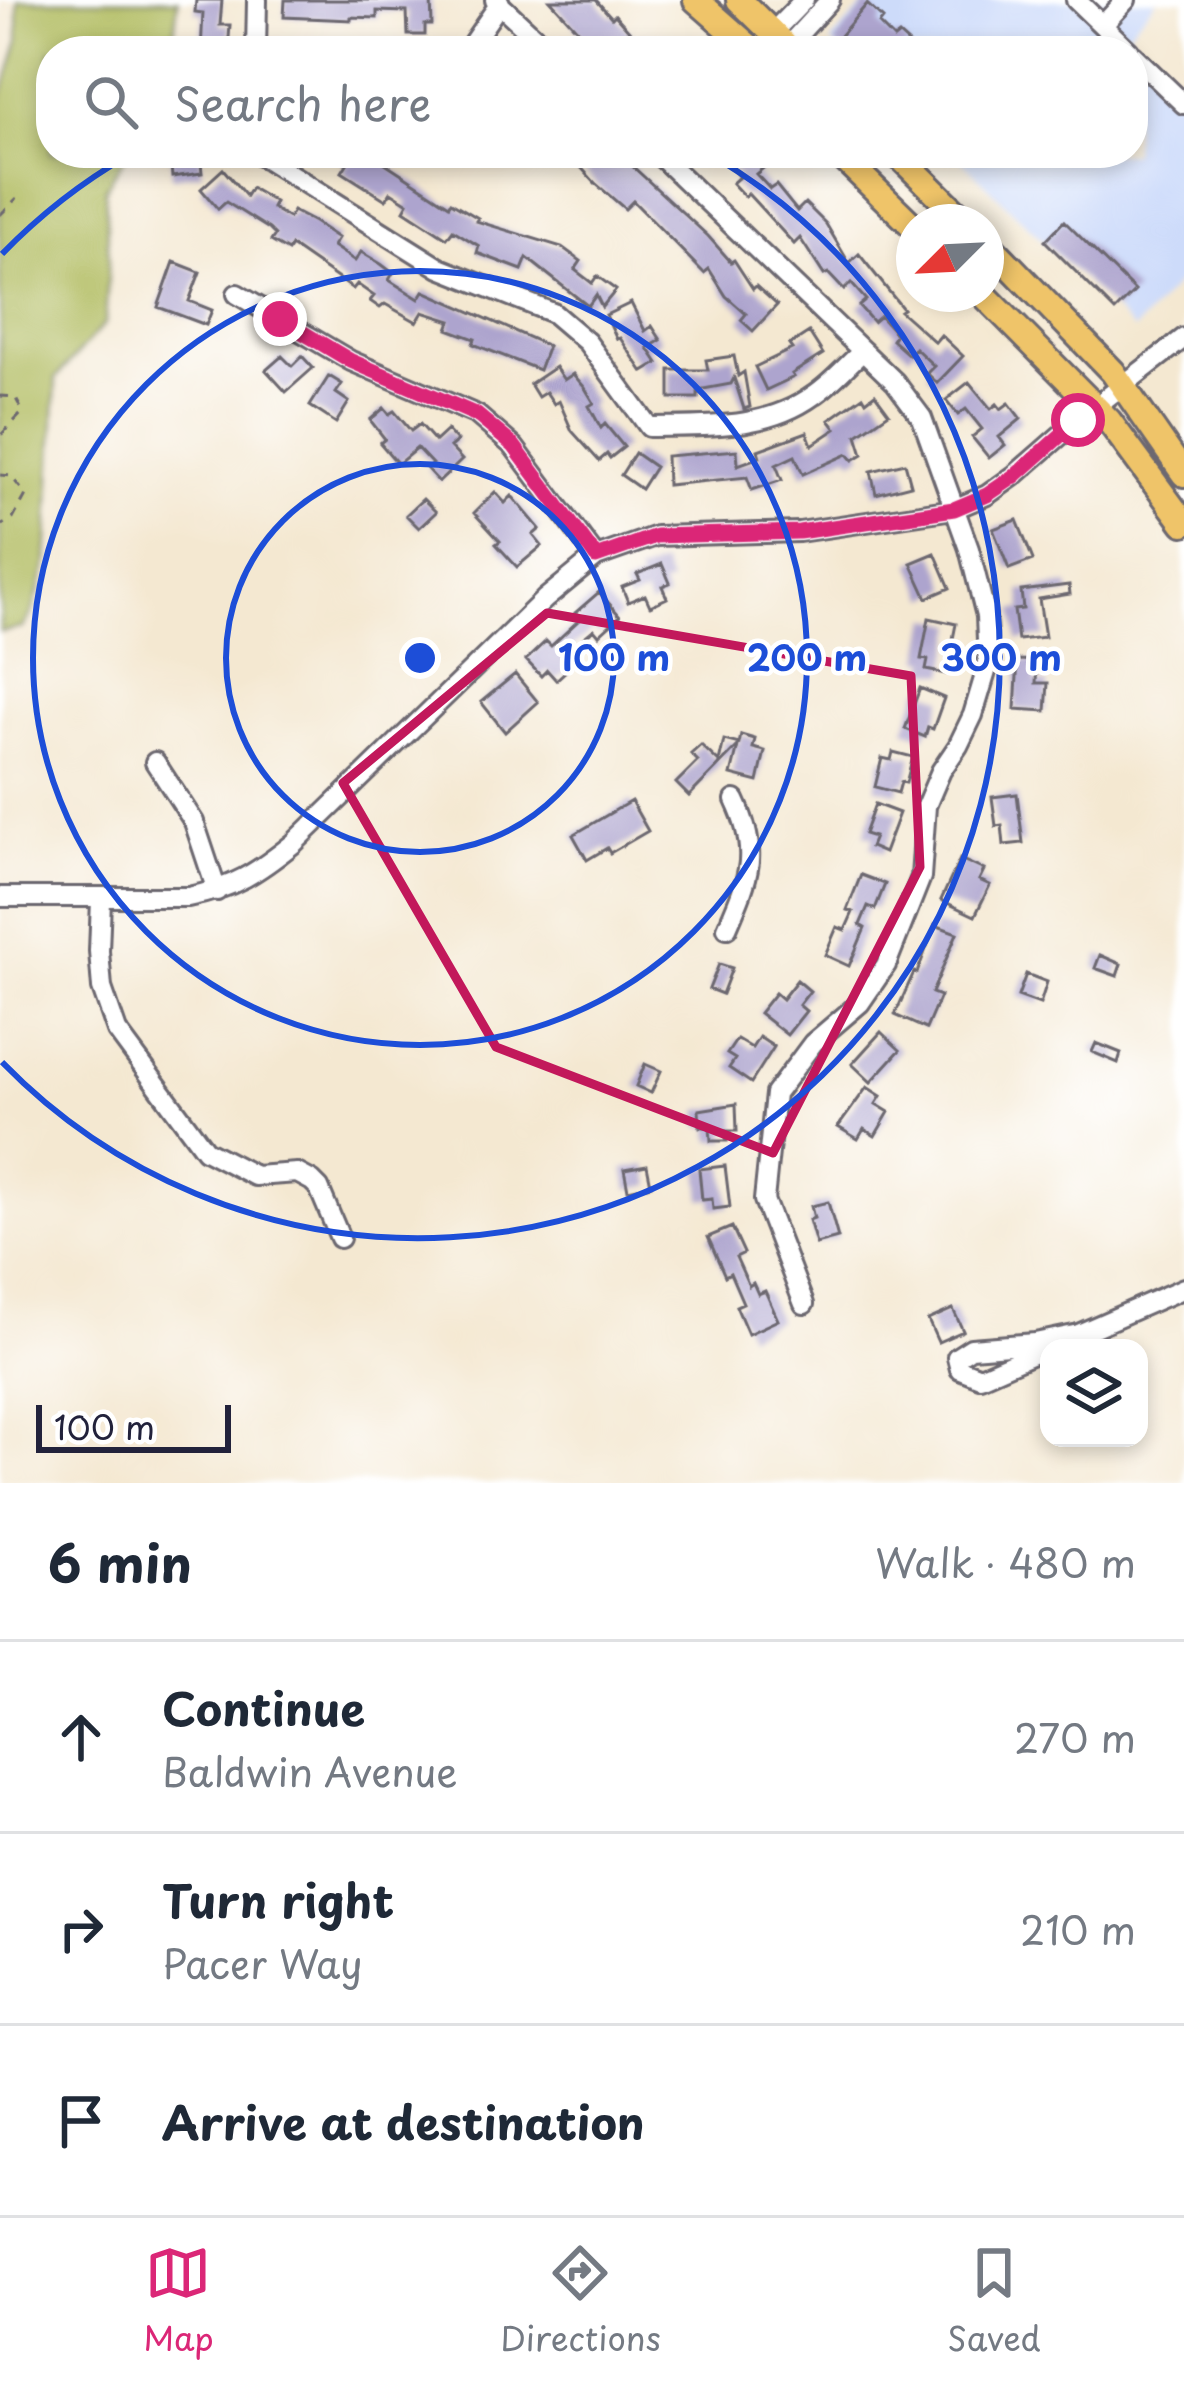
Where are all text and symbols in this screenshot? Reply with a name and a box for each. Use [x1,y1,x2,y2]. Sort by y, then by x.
search box [36,36,1148,168]
text: Search here [174,68,431,136]
icon: search [78,69,144,135]
north arrow [896,204,1004,312]
route end [253,292,307,346]
route start [1051,393,1105,447]
text: 100 m [558,629,670,683]
text: 200 m [747,629,867,683]
text: 300 m [940,629,1062,683]
centre of rings [399,637,441,679]
map controls [1040,1339,1148,1447]
button: layers [1040,1339,1148,1447]
scale bar [36,1399,231,1452]
text: 100 m [54,1401,155,1451]
text: 6 min [48,1523,192,1600]
text: Walk · 480 m [875,1532,1136,1591]
text: Continue [162,1673,365,1741]
icon: ahead [48,1704,114,1770]
text: 270 m [1014,1707,1136,1766]
text: Baldwin Avenue [162,1741,458,1800]
text: Turn right [162,1865,394,1933]
icon: right [48,1896,114,1962]
text: 210 m [1020,1899,1136,1958]
text: Pacer Way [162,1933,363,1992]
text: Arrive at destination [162,2087,645,2155]
icon: arrive [48,2088,114,2154]
tab: Map [143,2240,214,2362]
tab: Directions [500,2240,661,2362]
tab: Saved [947,2240,1041,2362]

